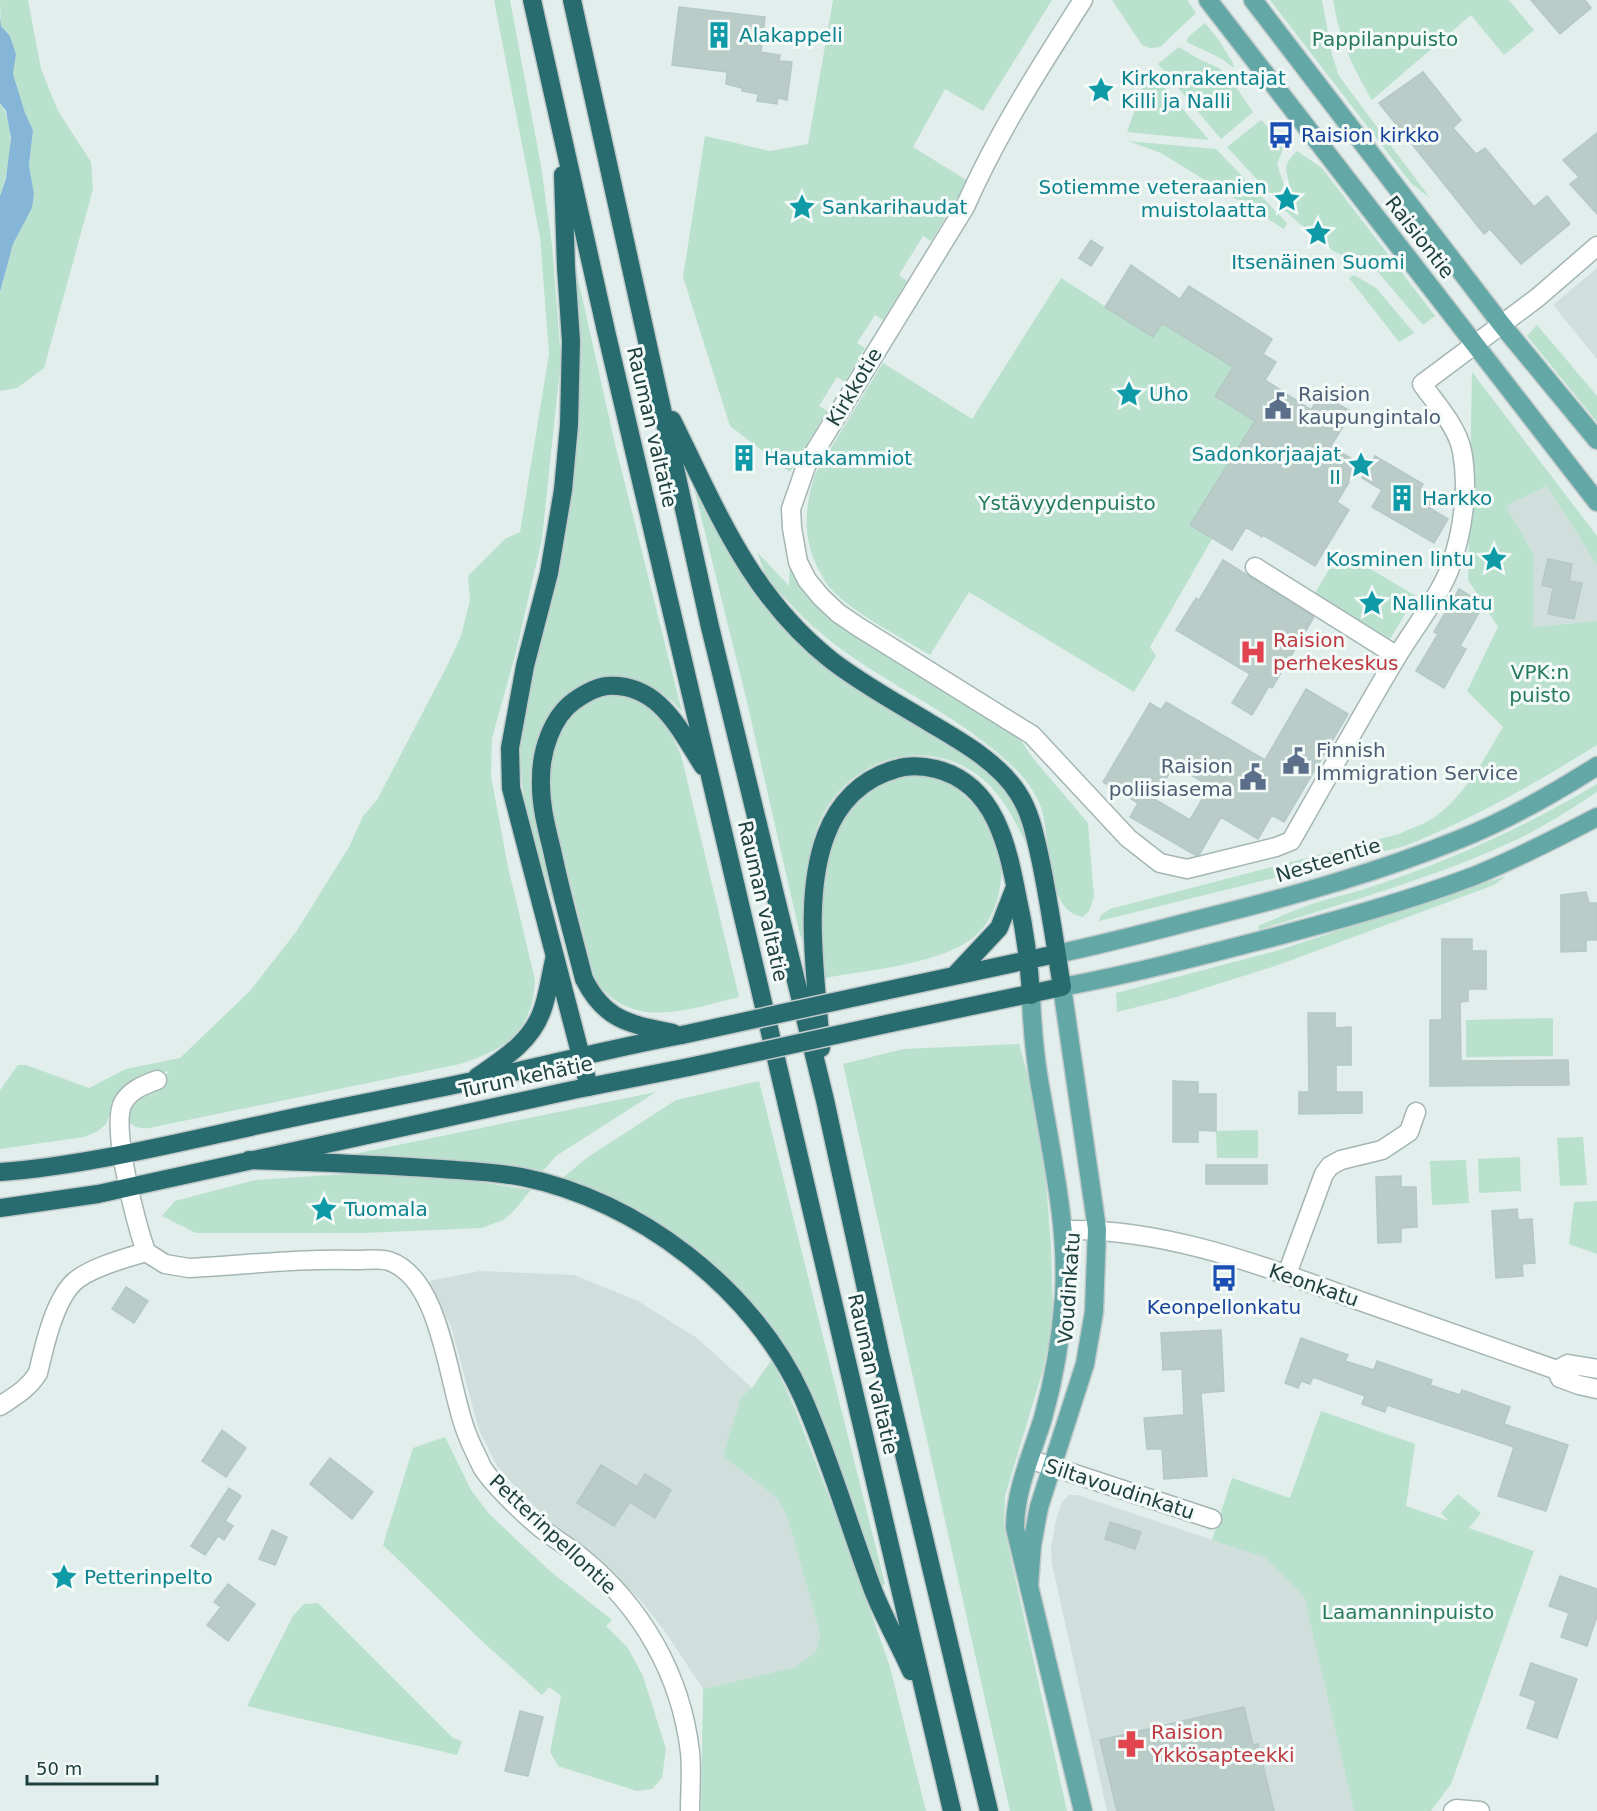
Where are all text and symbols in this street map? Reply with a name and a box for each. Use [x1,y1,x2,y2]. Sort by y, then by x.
building icon: Alakappeli [704,20,734,50]
place label: Alakappeli [739,23,843,47]
park label: Pappilanpuisto [1312,27,1458,51]
place label: Kirkonrakentajat Killi ja Nalli [1121,66,1286,113]
place icon: Kirkonrakentajat Killi ja Nalli [1086,75,1116,105]
bus stop icon: Raision kirkko [1266,120,1296,150]
place label: Raision kirkko [1301,123,1440,147]
place label: Sotiemme veteraanien muistolaatta [1039,175,1267,222]
place icon: Sotiemme veteraanien muistolaatta [1272,184,1302,214]
street label: Raisiontie [1380,191,1460,283]
place icon: Sankarihaudat [787,192,817,222]
place label: Sankarihaudat [822,195,967,219]
place icon: Itsenäinen Suomi [1303,218,1333,248]
place label: Itsenäinen Suomi [1231,250,1405,274]
street label: Kirkkotie [821,343,887,431]
street label: Rauman valtatie [622,344,682,510]
place icon: Uho [1114,379,1144,409]
place label: Uho [1149,382,1189,406]
place label: Raision kaupungintalo [1298,382,1441,429]
public building icon: Raision kaupungintalo [1263,391,1293,421]
place label: Sadonkorjaajat II [1191,442,1341,489]
building icon: Hautakammiot [729,443,759,473]
place label: Hautakammiot [764,446,912,470]
place icon: Sadonkorjaajat II [1346,450,1376,480]
building icon: Harkko [1387,483,1417,513]
place label: Harkko [1422,486,1492,510]
park label: Ystävyydenpuisto [977,491,1156,515]
place icon: Kosminen lintu [1479,544,1509,574]
place label: Kosminen lintu [1326,547,1474,571]
place icon: Nallinkatu [1357,588,1387,618]
place label: Nallinkatu [1392,591,1493,615]
place label: Raision perhekeskus [1273,628,1399,675]
hospital icon: Raision perhekeskus [1238,637,1268,667]
park label: VPK:n puisto [1509,660,1571,707]
place label: Finnish Immigration Service [1316,738,1518,785]
public building icon: Finnish Immigration Service [1281,746,1311,776]
place label: Raision poliisiasema [1109,754,1233,801]
public building icon: Raision poliisiasema [1238,762,1268,792]
street label: Rauman valtatie [733,818,793,984]
street label: Nesteentie [1273,833,1383,887]
street label: Turun kehätie [456,1051,595,1103]
place icon: Tuomala [309,1194,339,1224]
place label: Tuomala [343,1197,428,1221]
street label: Voudinkatu [1053,1231,1085,1345]
street label: Keonkatu [1266,1258,1362,1312]
bus stop icon: Keonpellonkatu [1209,1263,1239,1293]
street label: Rauman valtatie [843,1291,903,1457]
place label: Keonpellonkatu [1147,1295,1301,1319]
street label: Siltavoudinkatu [1042,1454,1198,1524]
street label: Petterinpellontie [485,1469,621,1599]
place icon: Petterinpelto [49,1562,79,1592]
place label: Petterinpelto [84,1565,213,1589]
park label: Laamanninpuisto [1322,1600,1494,1624]
place label: Raision Ykkösapteekki [1150,1720,1294,1767]
pharmacy icon: Raision Ykkösapteekki [1116,1729,1146,1759]
scale bar [27,1748,158,1786]
text: 50 m [36,1758,82,1779]

